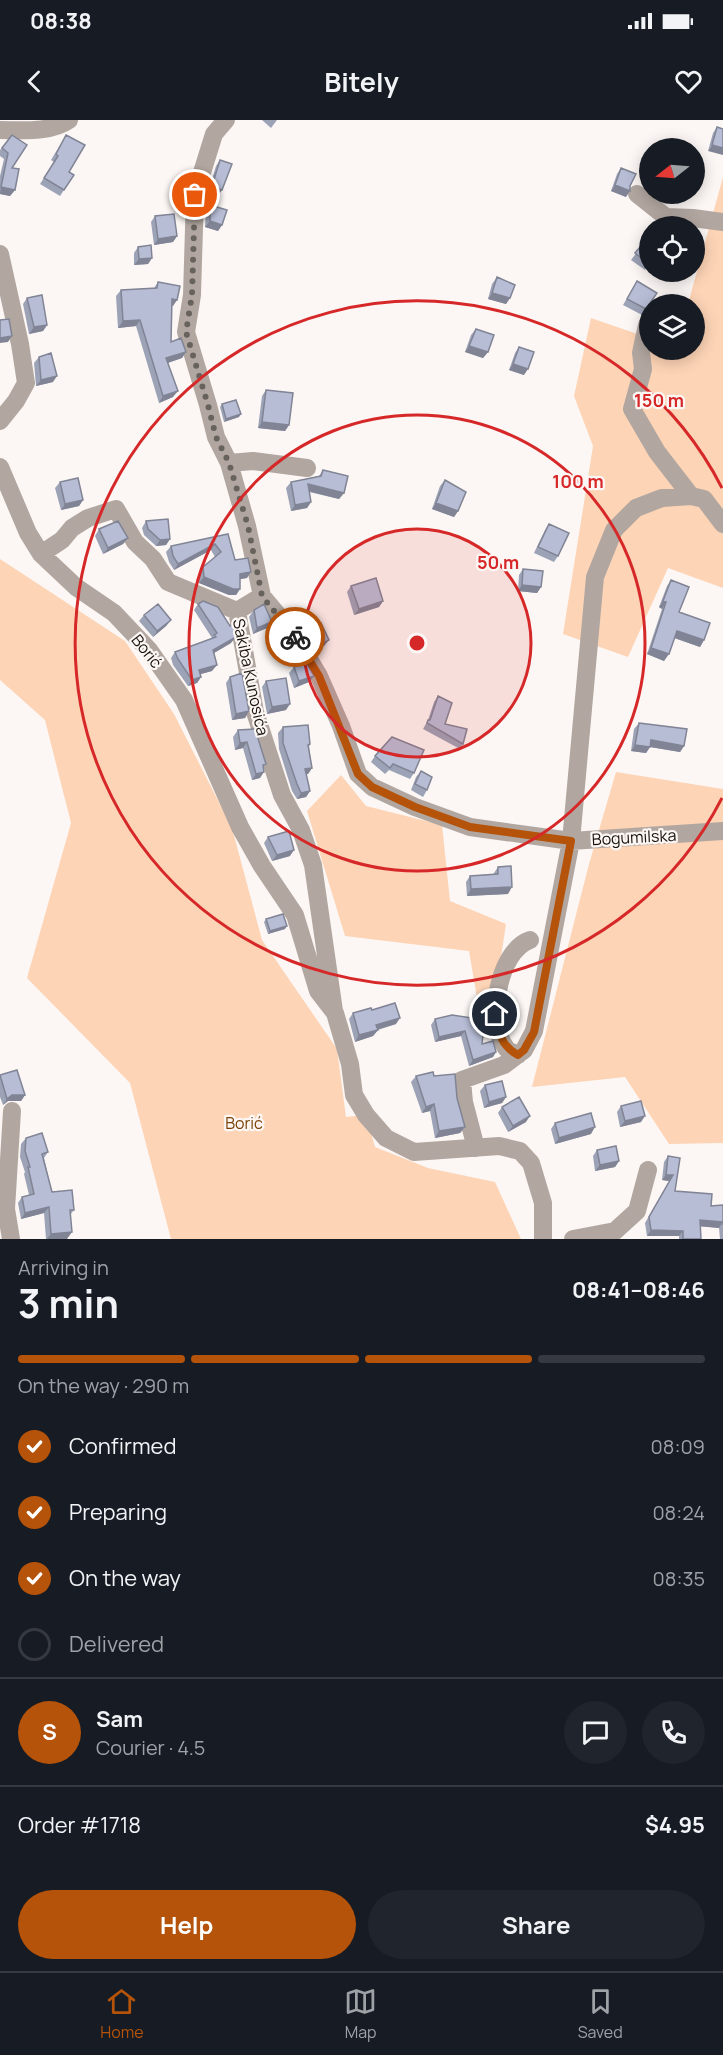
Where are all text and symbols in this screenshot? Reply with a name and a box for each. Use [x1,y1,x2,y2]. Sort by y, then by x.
text: 08:38 [30,6,92,36]
text: Bitely [324,63,399,100]
icon: back [18,65,51,98]
icon: heart [672,65,705,98]
north arrow [639,138,705,204]
map controls [639,138,705,360]
pin [169,169,220,220]
icon: bag [178,178,211,211]
button: locate [639,216,705,282]
button: layers [639,294,705,360]
text: 150 m [634,388,684,412]
text: 100 m [552,469,604,493]
text: 50 m [477,550,519,574]
courier [265,607,325,667]
street label: Sakiba Kunosića [228,616,274,738]
icon: bike [279,621,312,654]
street label: Borić [127,629,167,673]
centre of rings [407,633,427,653]
street label: Bogumilska [591,824,677,850]
pin [469,988,520,1039]
icon: home [478,997,511,1030]
park label: Borić [225,1112,263,1134]
text: Arriving in [18,1254,109,1281]
text: 08:41–08:46 [572,1275,705,1305]
text: 3 min [18,1276,119,1330]
text: On the way · 290 m [18,1372,189,1399]
icon: check [18,1430,51,1463]
text: Confirmed [69,1431,177,1461]
text: 08:09 [651,1433,705,1460]
icon: check [18,1496,51,1529]
text: Preparing [69,1497,167,1527]
text: 08:24 [652,1499,705,1526]
icon: check [18,1562,51,1595]
text: On the way [69,1563,181,1593]
text: 08:35 [653,1565,705,1592]
text: Delivered [69,1629,164,1659]
button: chat [564,1701,627,1764]
button: phone [642,1701,705,1764]
text: Sam [96,1704,143,1734]
text: S [42,1717,57,1747]
text: Courier · 4.5 [96,1734,205,1761]
text: Order #1718 [18,1810,141,1840]
text: $4.95 [645,1810,705,1840]
button: Help [18,1890,356,1959]
button: Share [368,1890,705,1959]
tab: Home [100,1985,144,2043]
tab: Map [344,1985,377,2043]
tab: Saved [578,1985,623,2043]

